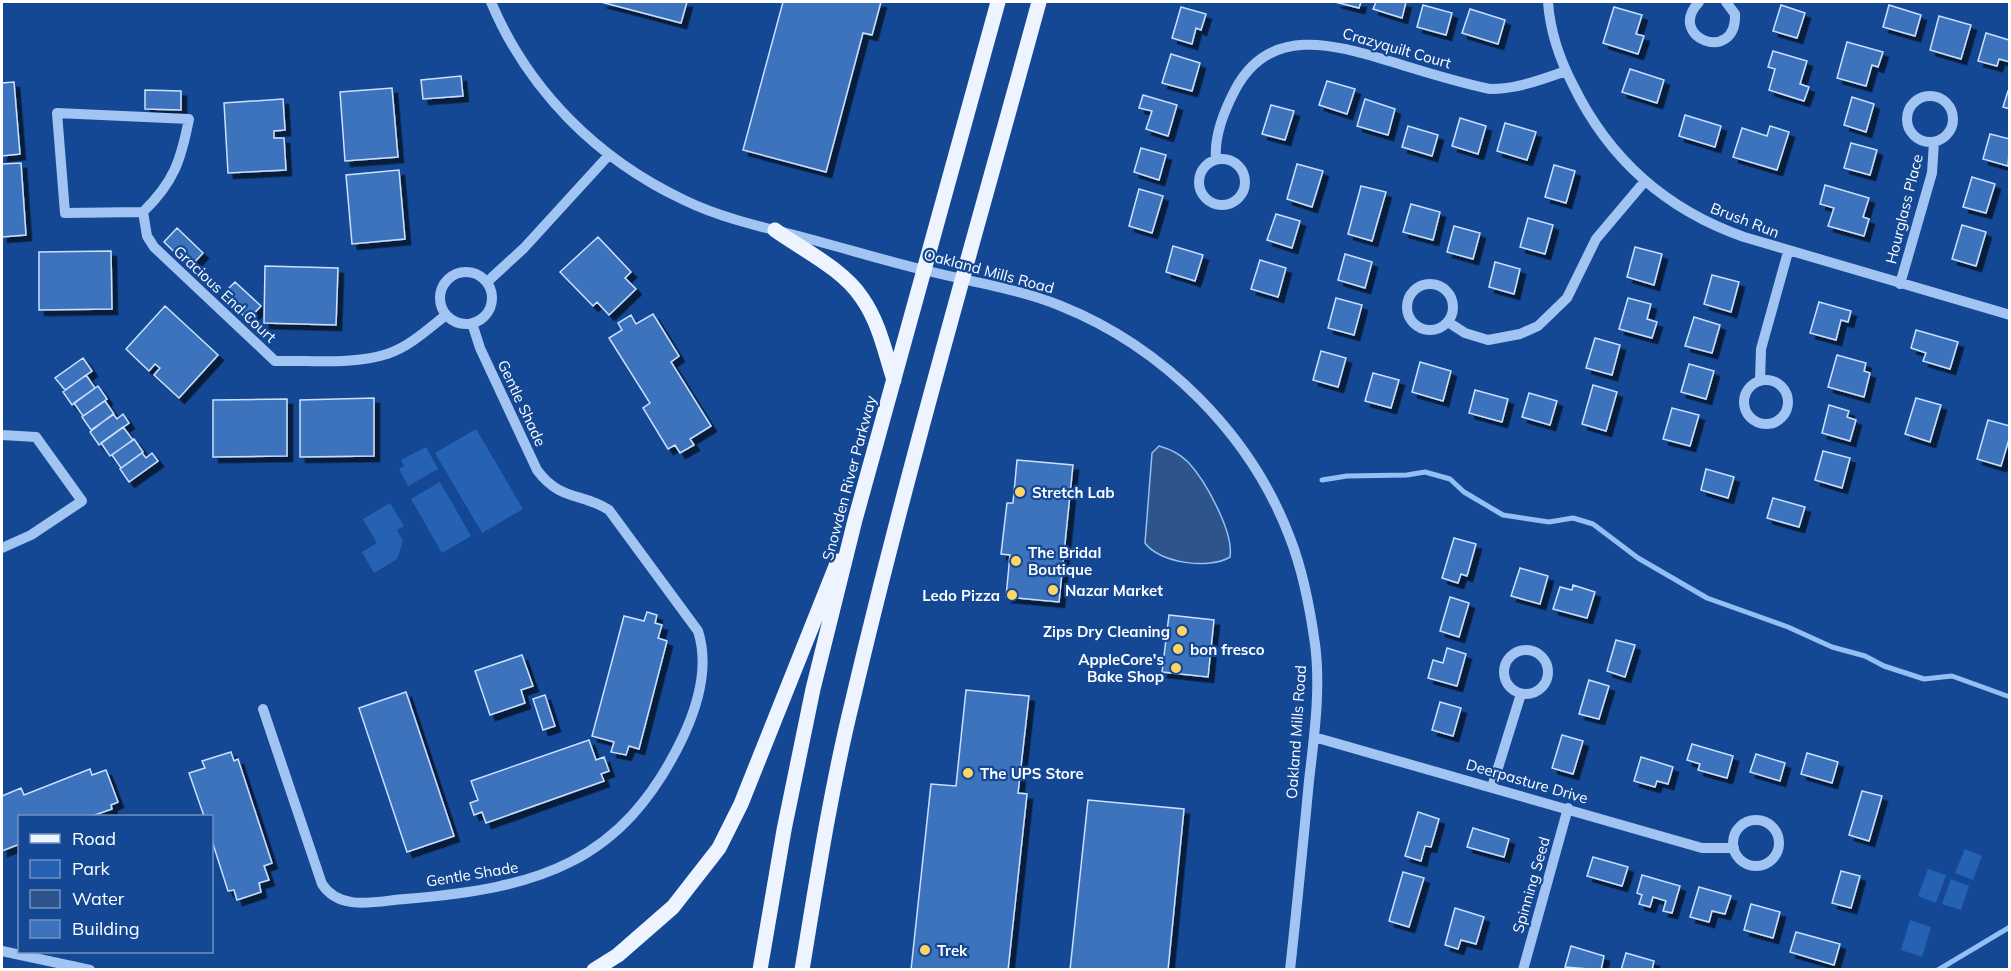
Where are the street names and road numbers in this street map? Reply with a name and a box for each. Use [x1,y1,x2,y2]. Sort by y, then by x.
street label: Crazyquilt Court [1340,23,1454,73]
street label: Hourglass Place [1881,152,1927,266]
street label: Brush Run [1708,198,1782,242]
street label: Gracious End Court [170,242,280,346]
street label: Oakland Mills Road [922,244,1056,298]
street label: Gentle Shade [494,357,550,449]
street label: Snowden River Parkway [818,393,880,562]
street label: Oakland Mills Road [1282,664,1310,800]
street label: Deerpasture Drive [1464,755,1590,807]
street label: Spinning Seed [1508,835,1554,935]
street label: Gentle Shade [425,857,519,891]

